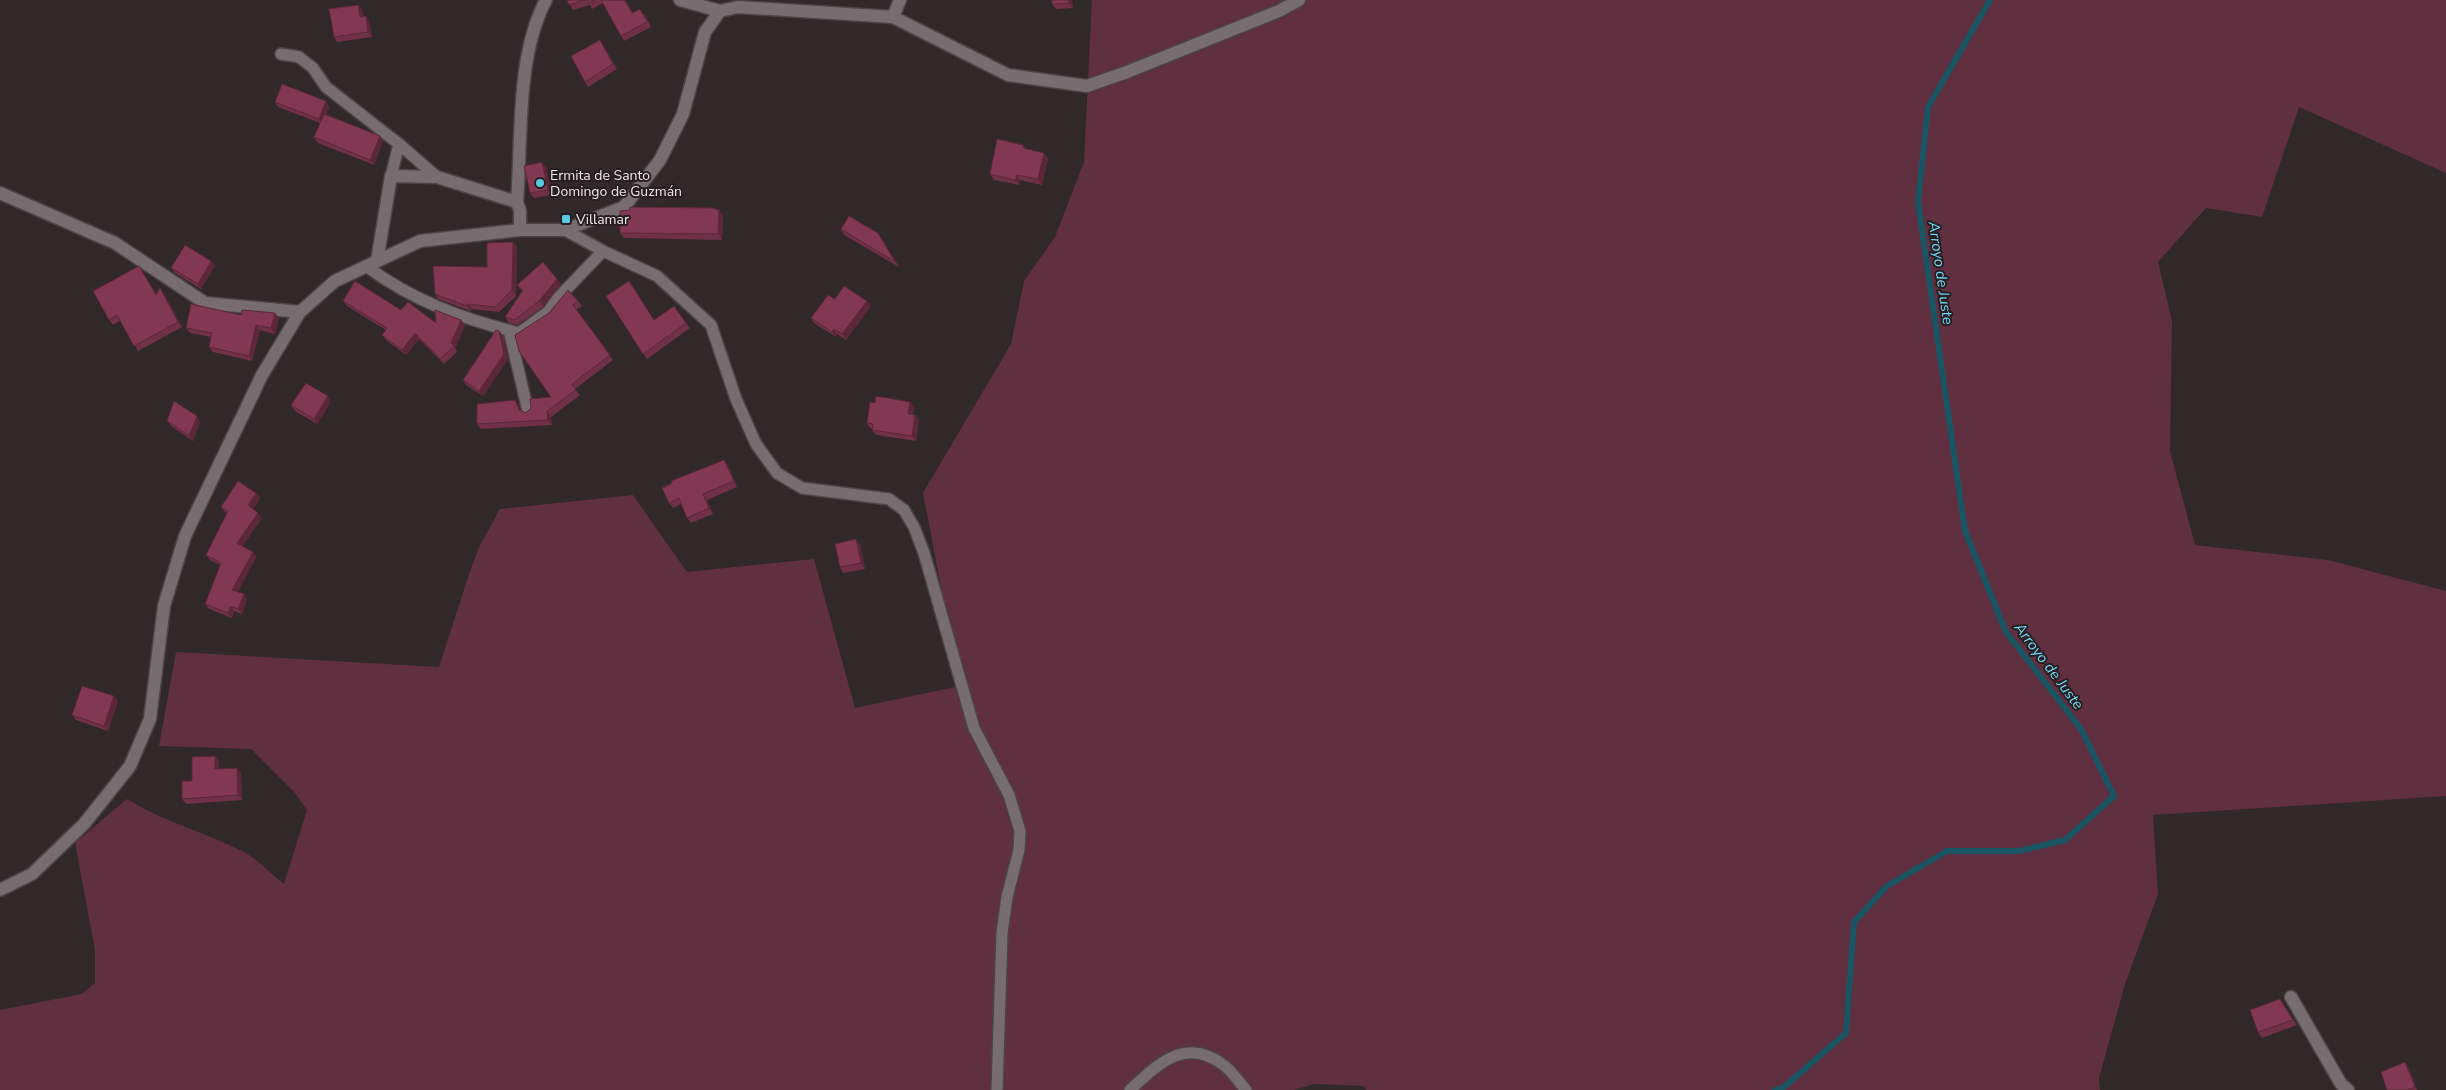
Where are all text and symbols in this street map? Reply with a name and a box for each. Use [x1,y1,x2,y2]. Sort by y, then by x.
place label: Ermita de Santo Domingo de Guzmán [550,166,682,201]
marker: Ermita de Santo Domingo de Guzmán [534,177,546,189]
place label: Villamar [575,210,629,229]
marker: Villamar [560,213,572,225]
water label: Arroyo de Juste [1924,219,1958,326]
water label: Arroyo de Juste [2009,618,2088,713]

